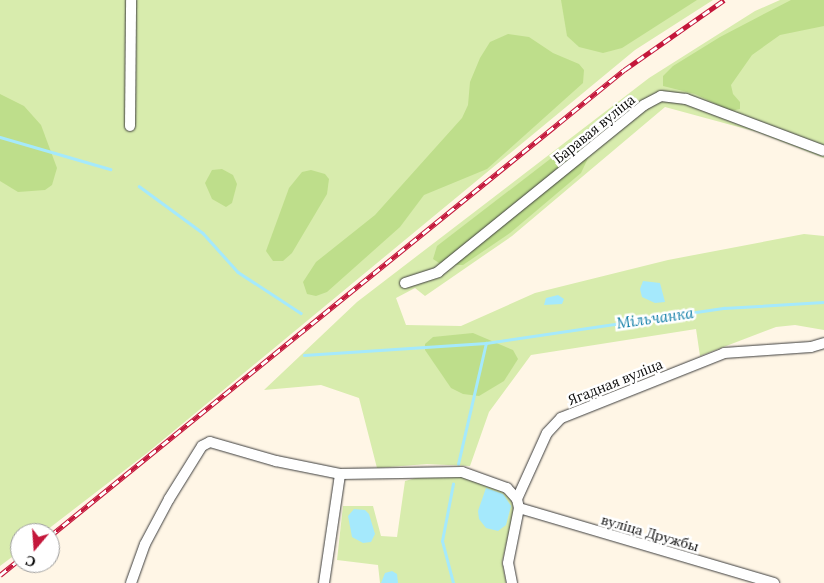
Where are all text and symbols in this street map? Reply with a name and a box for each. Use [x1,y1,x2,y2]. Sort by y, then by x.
street label: Баравая вуліца [550,91,638,167]
water label: Мільчанка [615,304,695,332]
street label: Ягадная вуліца [565,355,665,409]
street label: вуліца Дружбы [599,511,701,555]
north arrow [10,523,60,573]
text: С [23,551,38,571]

